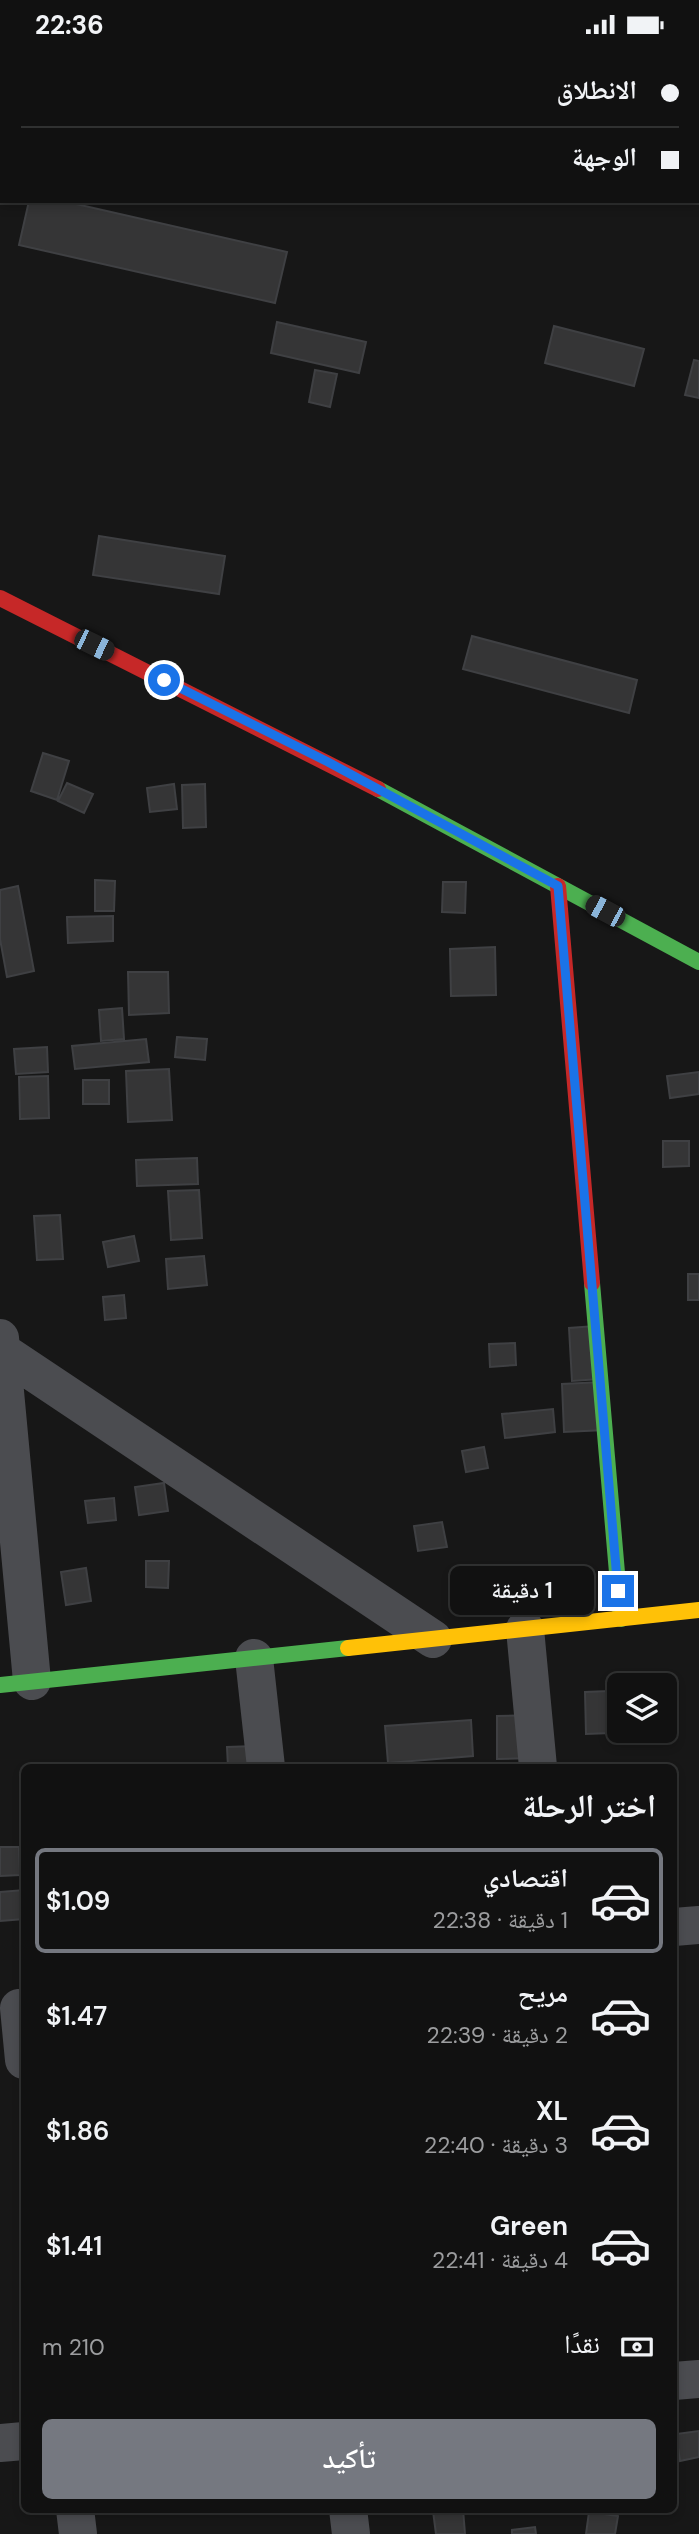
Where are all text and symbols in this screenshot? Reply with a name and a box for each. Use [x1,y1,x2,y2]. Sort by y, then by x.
text: 22:36 [35,8,104,42]
text: الانطلاق [557,73,637,107]
text: الوجهة [572,140,637,174]
car [71,626,118,664]
route start [148,664,180,696]
car [582,892,629,930]
callout: 1 دقيقة [450,1567,594,1615]
text: 1 دقيقة [491,1575,553,1605]
route end [602,1575,634,1607]
map controls [607,1673,677,1743]
button: layers [607,1673,677,1743]
text: اختر الرحلة [522,1785,656,1827]
text: اقتصادي [483,1861,568,1895]
icon: car [589,1869,652,1932]
text: $1.09 [46,1884,110,1918]
text: 1 دقيقة · 22:38 [432,1905,568,1935]
text: مريح [518,1976,568,2010]
icon: car [589,1984,652,2047]
text: $1.47 [46,1999,107,2033]
text: 2 دقيقة · 22:39 [427,2020,568,2050]
text: XL [536,2094,568,2128]
icon: car [589,2099,652,2162]
text: $1.86 [46,2114,109,2148]
text: 3 دقيقة · 22:40 [424,2130,568,2160]
text: Green [490,2209,568,2243]
icon: car [589,2214,652,2277]
text: $1.41 [46,2229,102,2263]
text: 4 دقيقة · 22:41 [432,2245,568,2275]
text: نقدًا [564,2327,600,2361]
icon: cash [618,2328,656,2366]
text: 210 m [42,2332,105,2362]
button: تأكيد [42,2419,656,2499]

